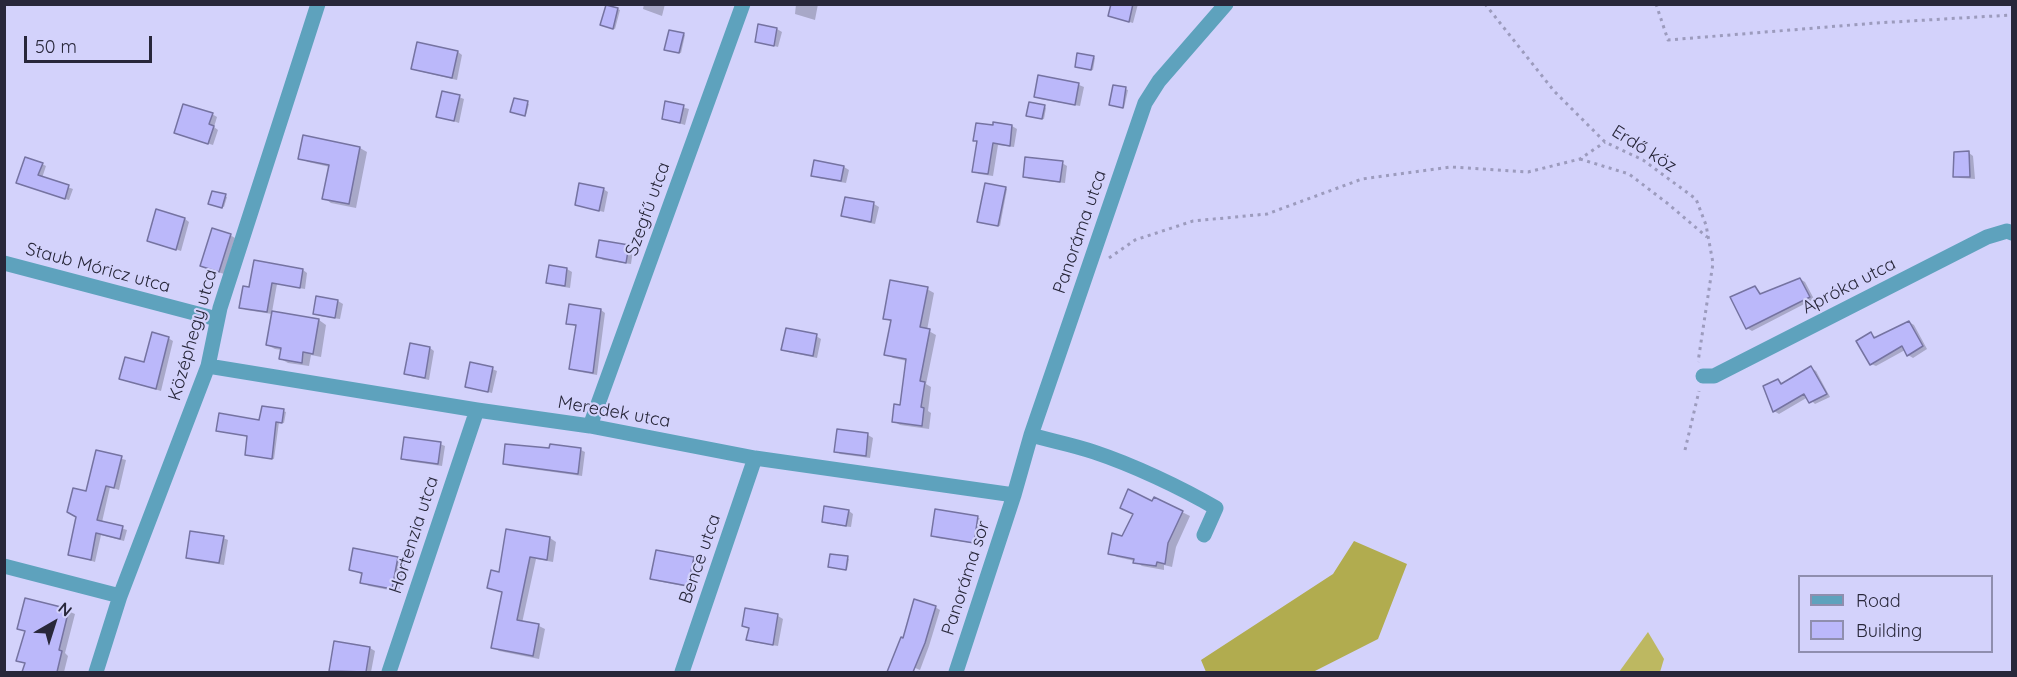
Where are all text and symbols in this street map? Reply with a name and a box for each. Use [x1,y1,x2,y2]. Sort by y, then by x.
scale bar [27,24,154,62]
text: 50 m [35,35,77,58]
street label: Erdő köz [1608,121,1680,177]
street label: Szegfű utca [621,159,675,259]
street label: Panoráma utca [1049,167,1111,297]
street label: Staub Móricz utca [23,238,173,298]
street label: Apróka utca [1799,253,1899,319]
street label: Középhegy utca [164,267,222,403]
street label: Meredek utca [556,391,672,433]
street label: Hortenzia utca [385,474,443,596]
street label: Bence utca [675,511,725,607]
street label: Panoráma sor [937,518,995,638]
legend [1798,575,1993,653]
text: Road [1856,589,1901,612]
north arrow [24,593,84,653]
text: N [54,598,76,620]
text: Building [1856,619,1922,642]

